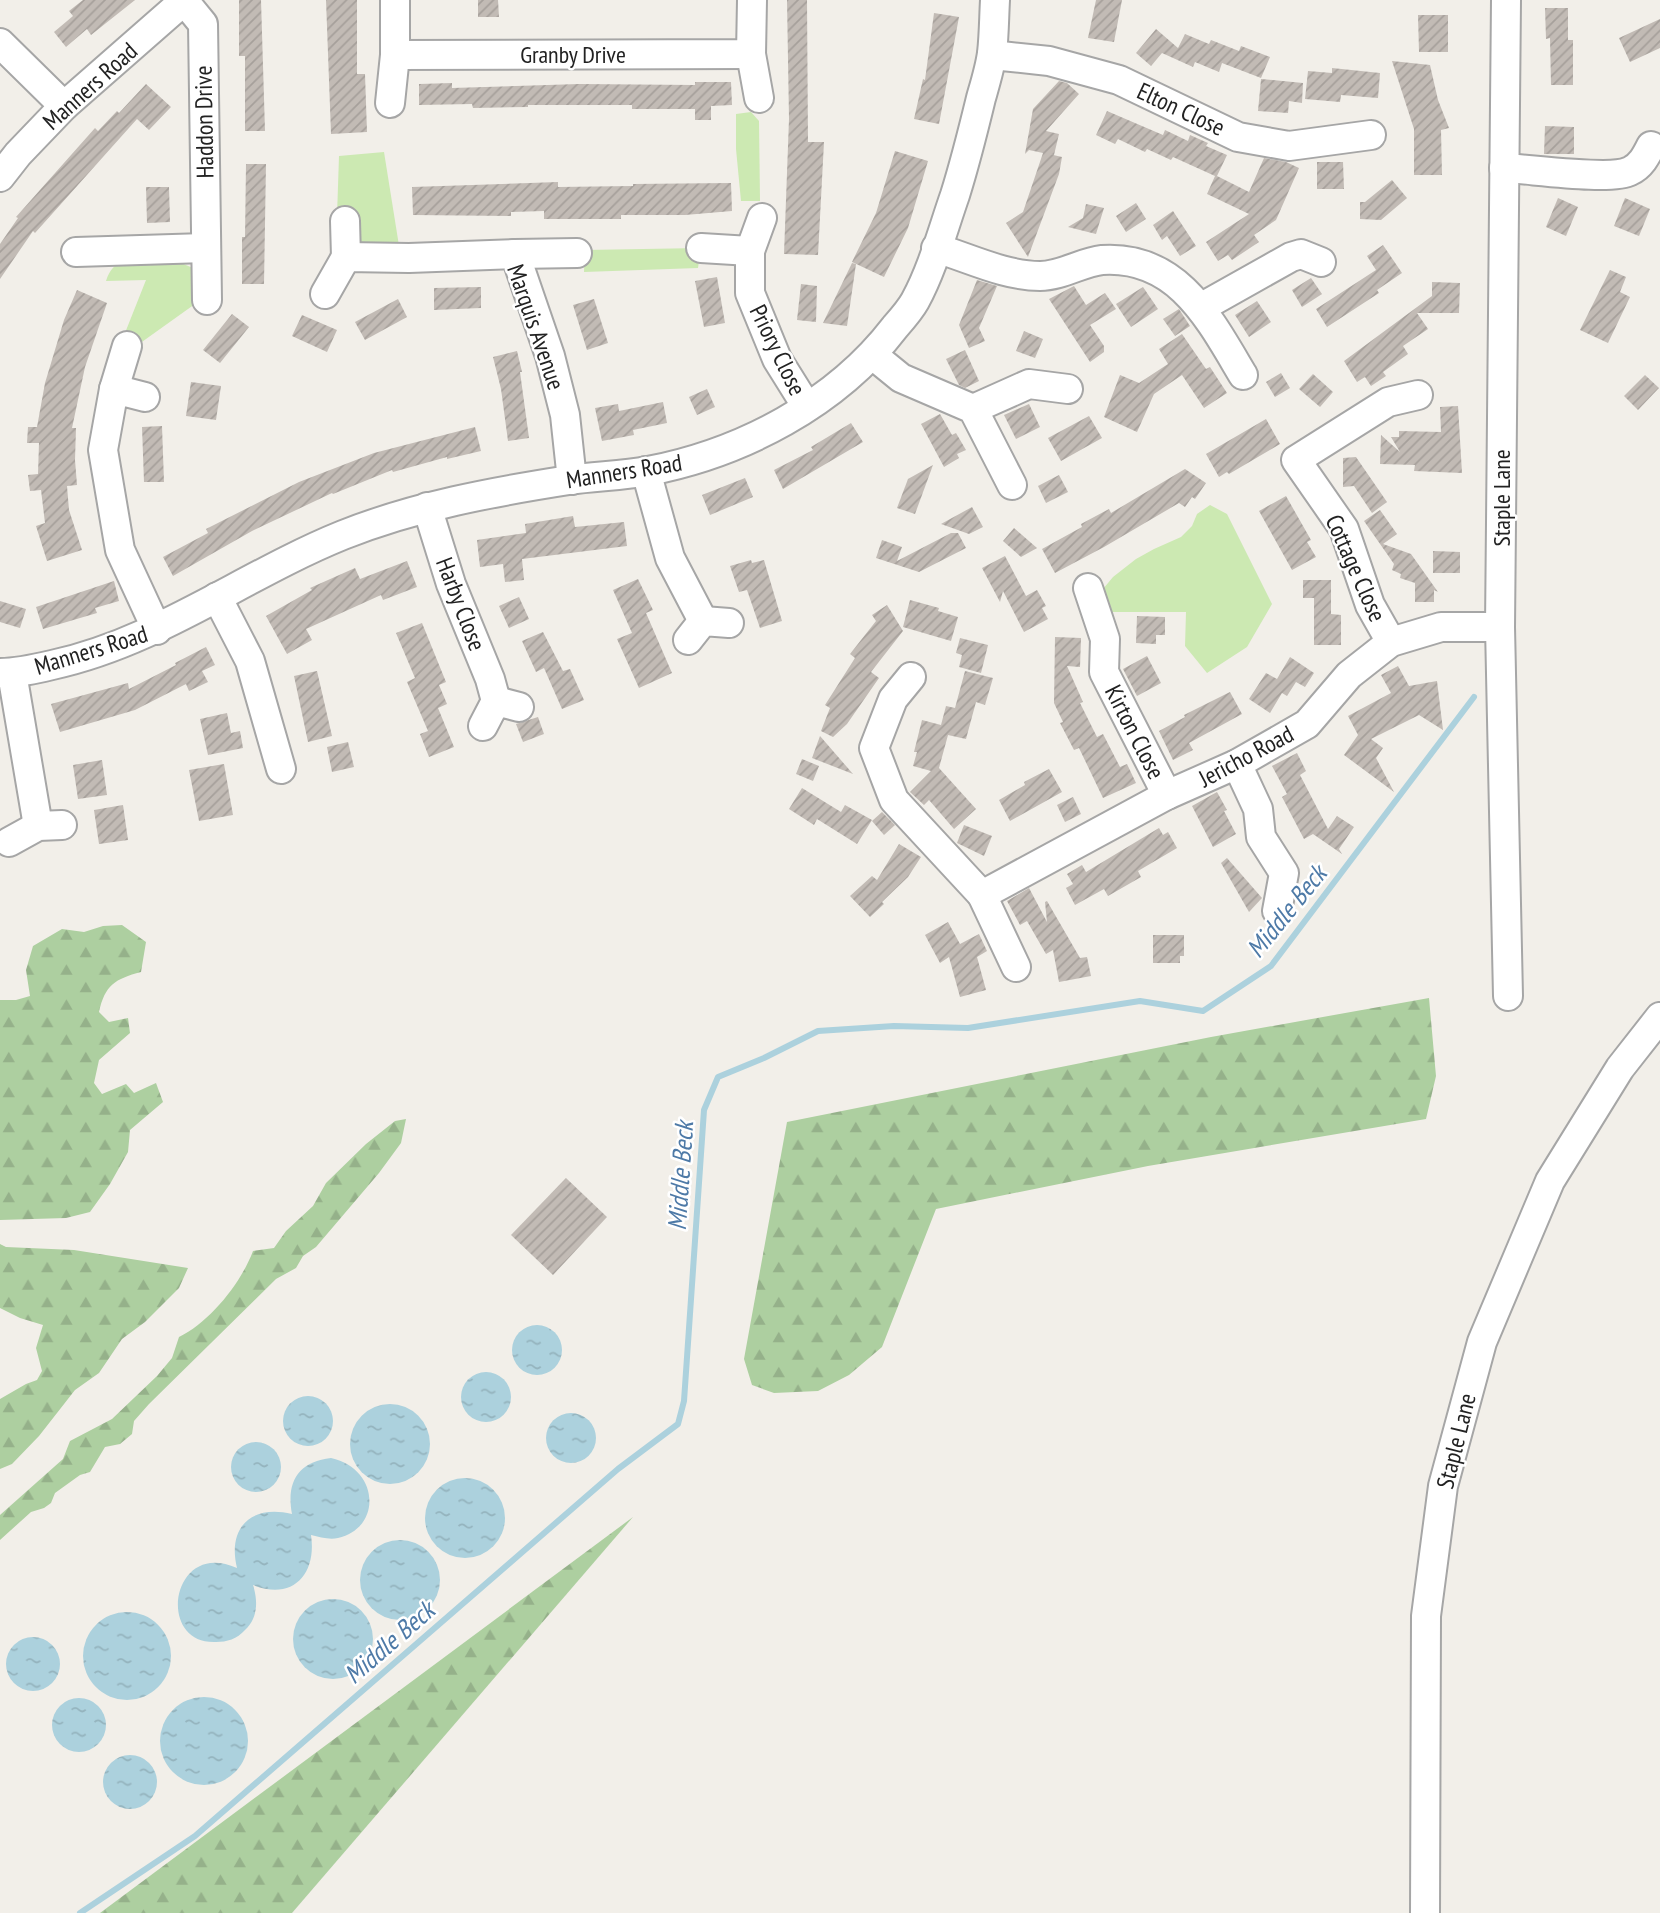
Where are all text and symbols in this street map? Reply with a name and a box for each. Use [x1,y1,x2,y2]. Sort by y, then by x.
street label: Manners Road [36,35,144,137]
street label: Granby Drive [520,39,626,70]
street label: Haddon Drive [188,65,220,179]
street label: Elton Close [1132,75,1230,143]
street label: Marquis Avenue [500,260,572,394]
street label: Priory Close [743,299,813,401]
street label: Manners Road [564,447,684,495]
street label: Staple Lane [1486,449,1517,547]
street label: Cottage Close [1319,510,1393,626]
street label: Harby Close [429,553,493,655]
street label: Manners Road [31,618,151,682]
street label: Kirton Close [1098,680,1172,784]
street label: Jericho Road [1192,718,1299,794]
water label: Middle Beck [1239,856,1335,964]
water label: Middle Beck [660,1118,700,1232]
street label: Staple Lane [1429,1390,1483,1492]
water label: Middle Beck [337,1592,443,1690]

